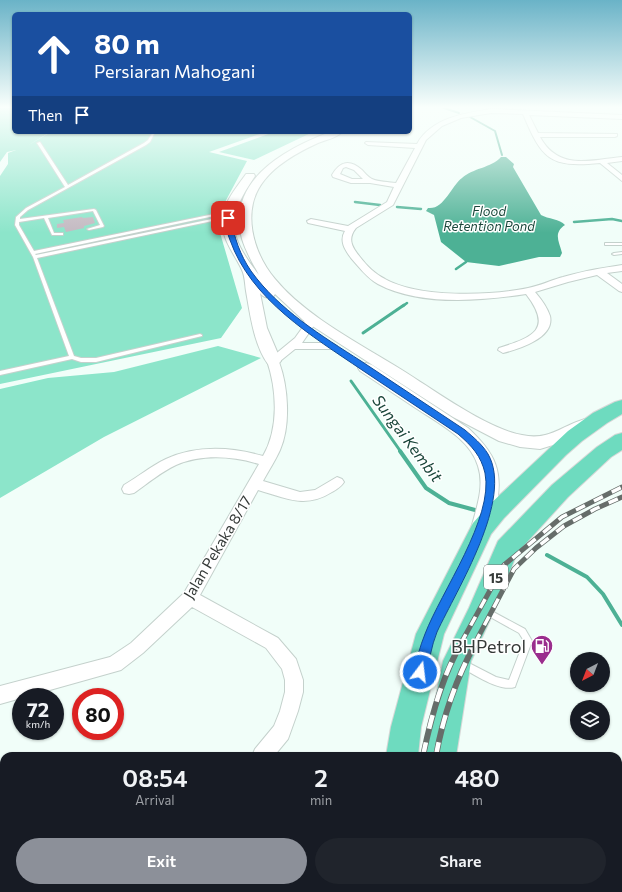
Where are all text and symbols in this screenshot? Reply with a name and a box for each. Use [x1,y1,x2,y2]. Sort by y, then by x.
text: 80 m [94,26,160,60]
icon: ahead [28,28,80,80]
text: Persiaran Mahogani [94,60,255,82]
icon: arrive [71,104,93,126]
text: Then [28,106,63,124]
pin [211,201,245,235]
water label: Flood Retention Pond [443,203,535,234]
icon: arrive [217,207,239,229]
water label: Sungai Kembit [369,391,447,486]
street label: Jalan Pekaka 8/17 [179,492,255,602]
road number: 15 [484,565,508,589]
fuel station icon: BHPetrol [529,633,555,666]
place label: BHPetrol [451,635,526,657]
position arrow [399,651,441,693]
north arrow [570,652,610,692]
map controls [570,652,610,740]
speed limit sign: 80 [72,688,124,740]
text: 72 [27,697,49,721]
button: layers [570,700,610,740]
text: km/h [26,718,50,730]
text: 08:54 [122,763,188,792]
text: 2 [314,763,328,792]
text: 480 [454,763,500,792]
text: Arrival [135,792,175,808]
text: min [310,792,332,808]
text: m [471,792,483,808]
button: Exit [16,838,307,884]
button: Share [315,838,606,884]

